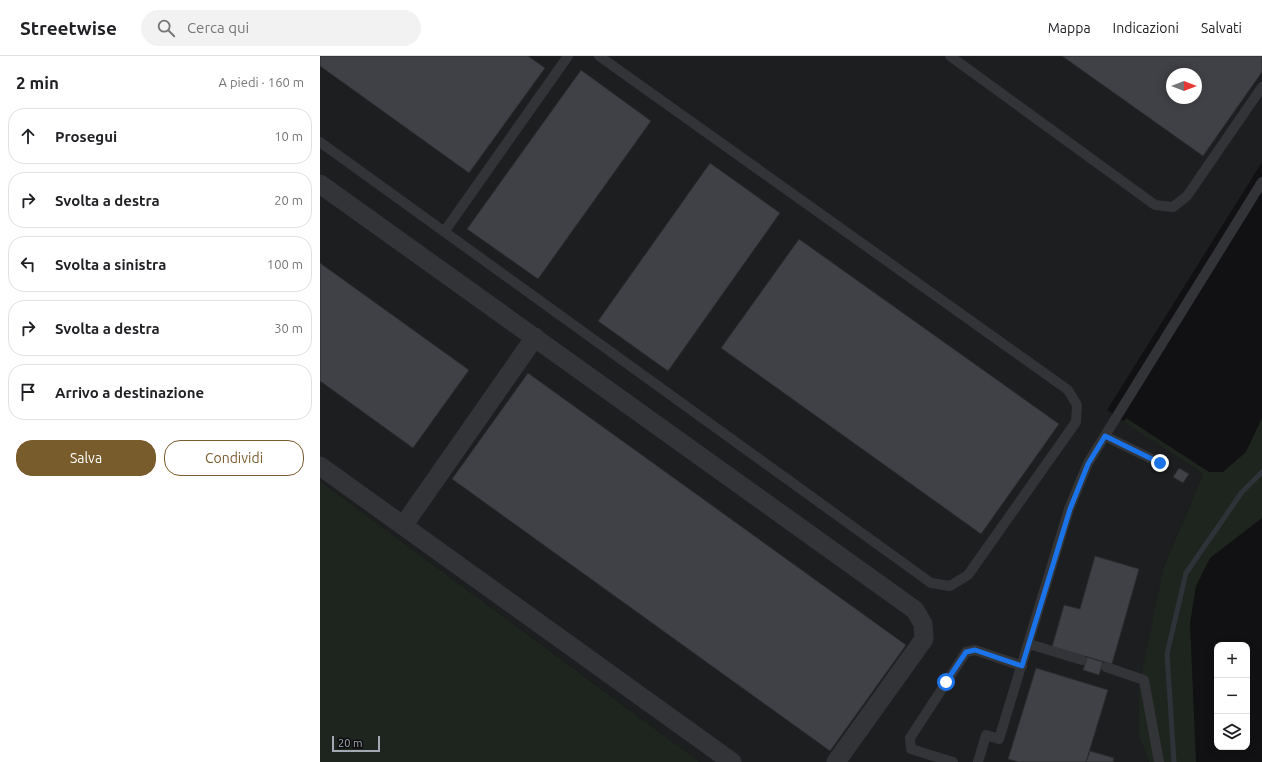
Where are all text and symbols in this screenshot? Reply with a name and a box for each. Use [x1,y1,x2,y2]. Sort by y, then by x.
search box [141,10,421,46]
text: Streetwise [20,17,117,39]
icon: search [155,17,177,39]
text: Cerca qui [187,19,249,36]
text: Mappa [1048,20,1091,36]
text: Indicazioni [1113,20,1179,36]
text: Salvati [1201,20,1242,36]
north arrow [1166,68,1202,104]
text: 2 min [16,73,59,92]
text: A piedi · 160 m [219,75,304,89]
icon: ahead [17,125,39,147]
text: Prosegui [55,128,117,145]
text: 10 m [274,129,303,143]
icon: right [17,189,39,211]
text: Svolta a destra [55,192,160,209]
text: 20 m [274,193,303,207]
icon: left [17,253,39,275]
text: Svolta a sinistra [55,256,166,273]
text: 100 m [267,257,303,271]
icon: right [17,317,39,339]
text: Svolta a destra [55,320,160,337]
text: 30 m [274,321,303,335]
icon: arrive [17,381,39,403]
text: Arrivo a destinazione [55,384,204,401]
button: Salva [16,440,156,476]
button: Condividi [164,440,304,476]
route end [1151,454,1169,472]
map controls [1214,642,1250,750]
button: + [1214,642,1250,678]
route start [937,673,955,691]
button: − [1214,678,1250,714]
button: layers [1214,714,1250,750]
scale bar [332,734,380,753]
text: 20 m [338,737,362,749]

